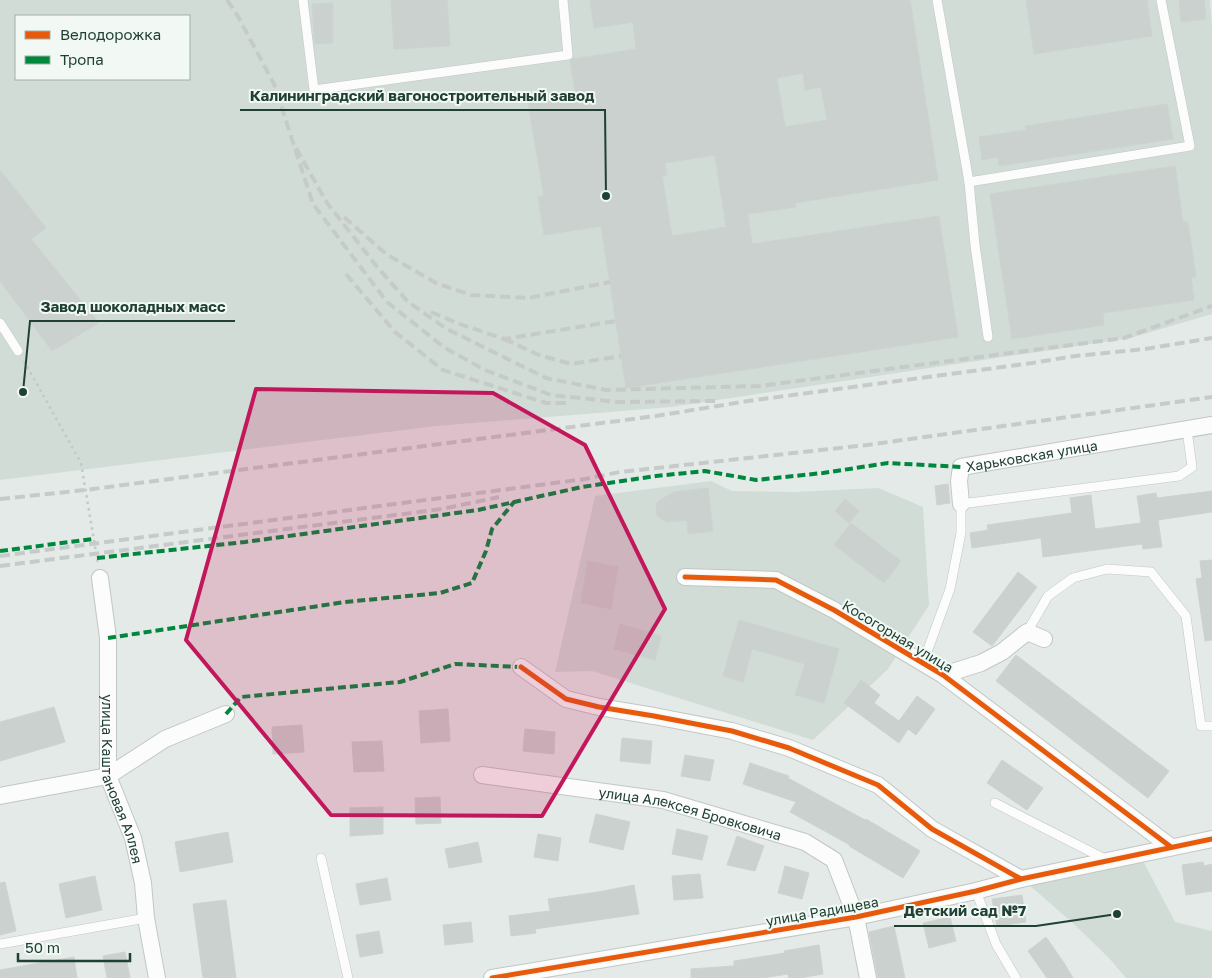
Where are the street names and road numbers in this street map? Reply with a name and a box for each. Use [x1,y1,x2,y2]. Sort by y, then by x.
street label: Харьковская улица [965,436,1099,475]
street label: Косогорная улица [840,596,956,676]
street label: улица Каштановая Аллея [99,694,147,865]
street label: улица Алексея Бровковича [598,783,784,843]
street label: улица Радищева [764,893,880,929]

